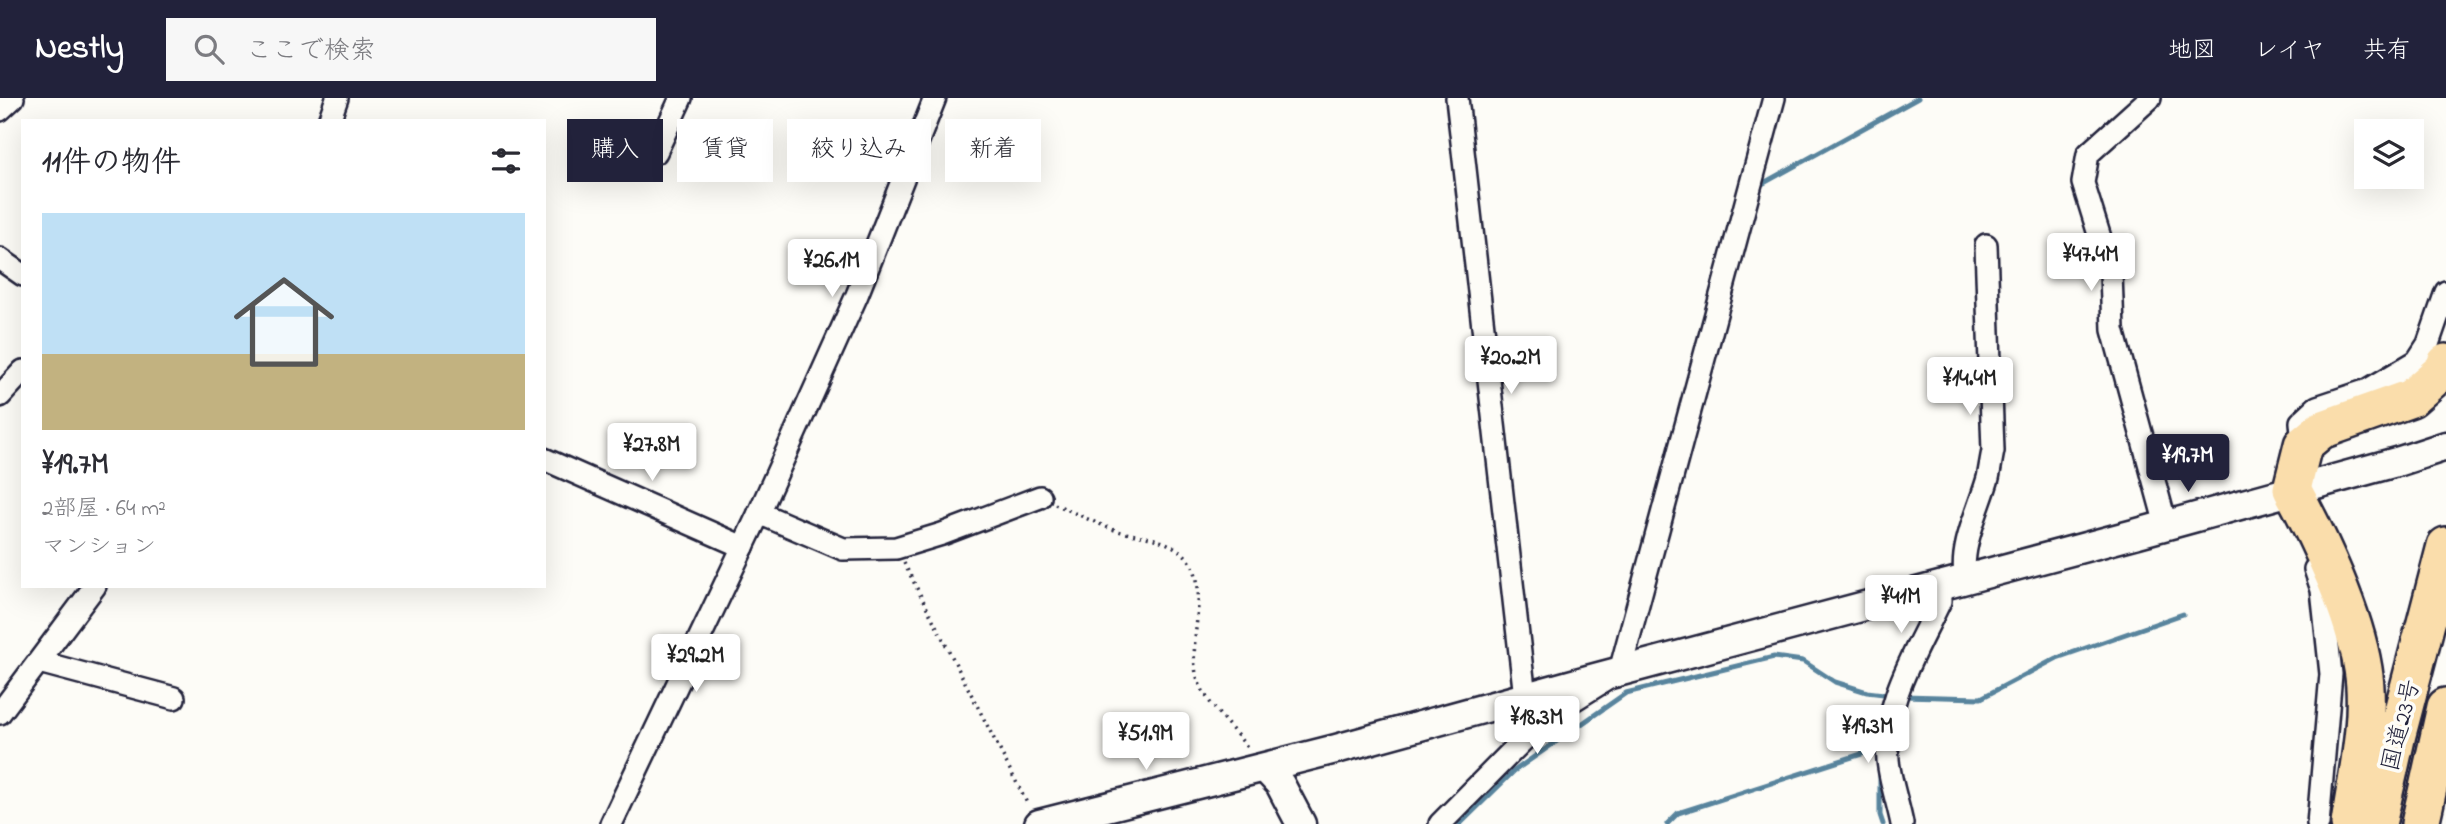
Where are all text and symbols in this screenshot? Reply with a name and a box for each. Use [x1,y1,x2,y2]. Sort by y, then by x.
search box [166,18,656,81]
text: Nestly [35,25,124,73]
icon: search [190,30,228,68]
text: ここで検索 [246,33,376,71]
text: 地図 [2168,34,2216,69]
text: レイヤ [2254,34,2325,69]
text: 共有 [2363,34,2411,69]
chip: 購入 [567,119,663,182]
chip: 賃貸 [677,119,773,182]
chip: 絞り込み [787,119,931,182]
chip: 新着 [945,119,1041,182]
map controls [2354,119,2424,189]
button: layers [2354,119,2424,189]
text: 11件の物件 [42,142,181,186]
icon: filters [487,142,525,180]
pin: ¥47.4M [2034,234,2148,293]
text: ¥47.4M [2063,239,2119,272]
pin: ¥26.1M [775,240,889,299]
text: ¥26.1M [804,245,860,278]
icon: home [221,259,347,385]
pin: ¥20.2M [1454,336,1568,396]
text: ¥20.2M [1481,342,1541,375]
pin: ¥14.4M [1913,358,2027,417]
text: ¥14.4M [1943,363,1997,396]
pin: ¥27.8M [595,424,709,483]
text: ¥27.8M [623,429,681,462]
pin: ¥19.7M [2131,434,2245,494]
text: ¥19.7M [2162,440,2214,473]
text: ¥19.7M [42,444,109,488]
text: 2部屋 · 64 m² [42,493,166,526]
text: マンション [42,531,156,564]
pin: ¥41M [1860,575,1942,635]
text: ¥41M [1881,581,1921,614]
pin: ¥29.2M [639,634,753,694]
text: ¥29.2M [667,640,725,673]
street label: 国道23号 [2374,676,2431,775]
pin: ¥18.3M [1480,696,1594,756]
text: ¥18.3M [1510,702,1564,735]
pin: ¥19.3M [1811,706,1925,765]
text: ¥19.3M [1842,711,1894,744]
pin: ¥51.9M [1089,712,1203,772]
text: ¥51.9M [1118,718,1174,751]

